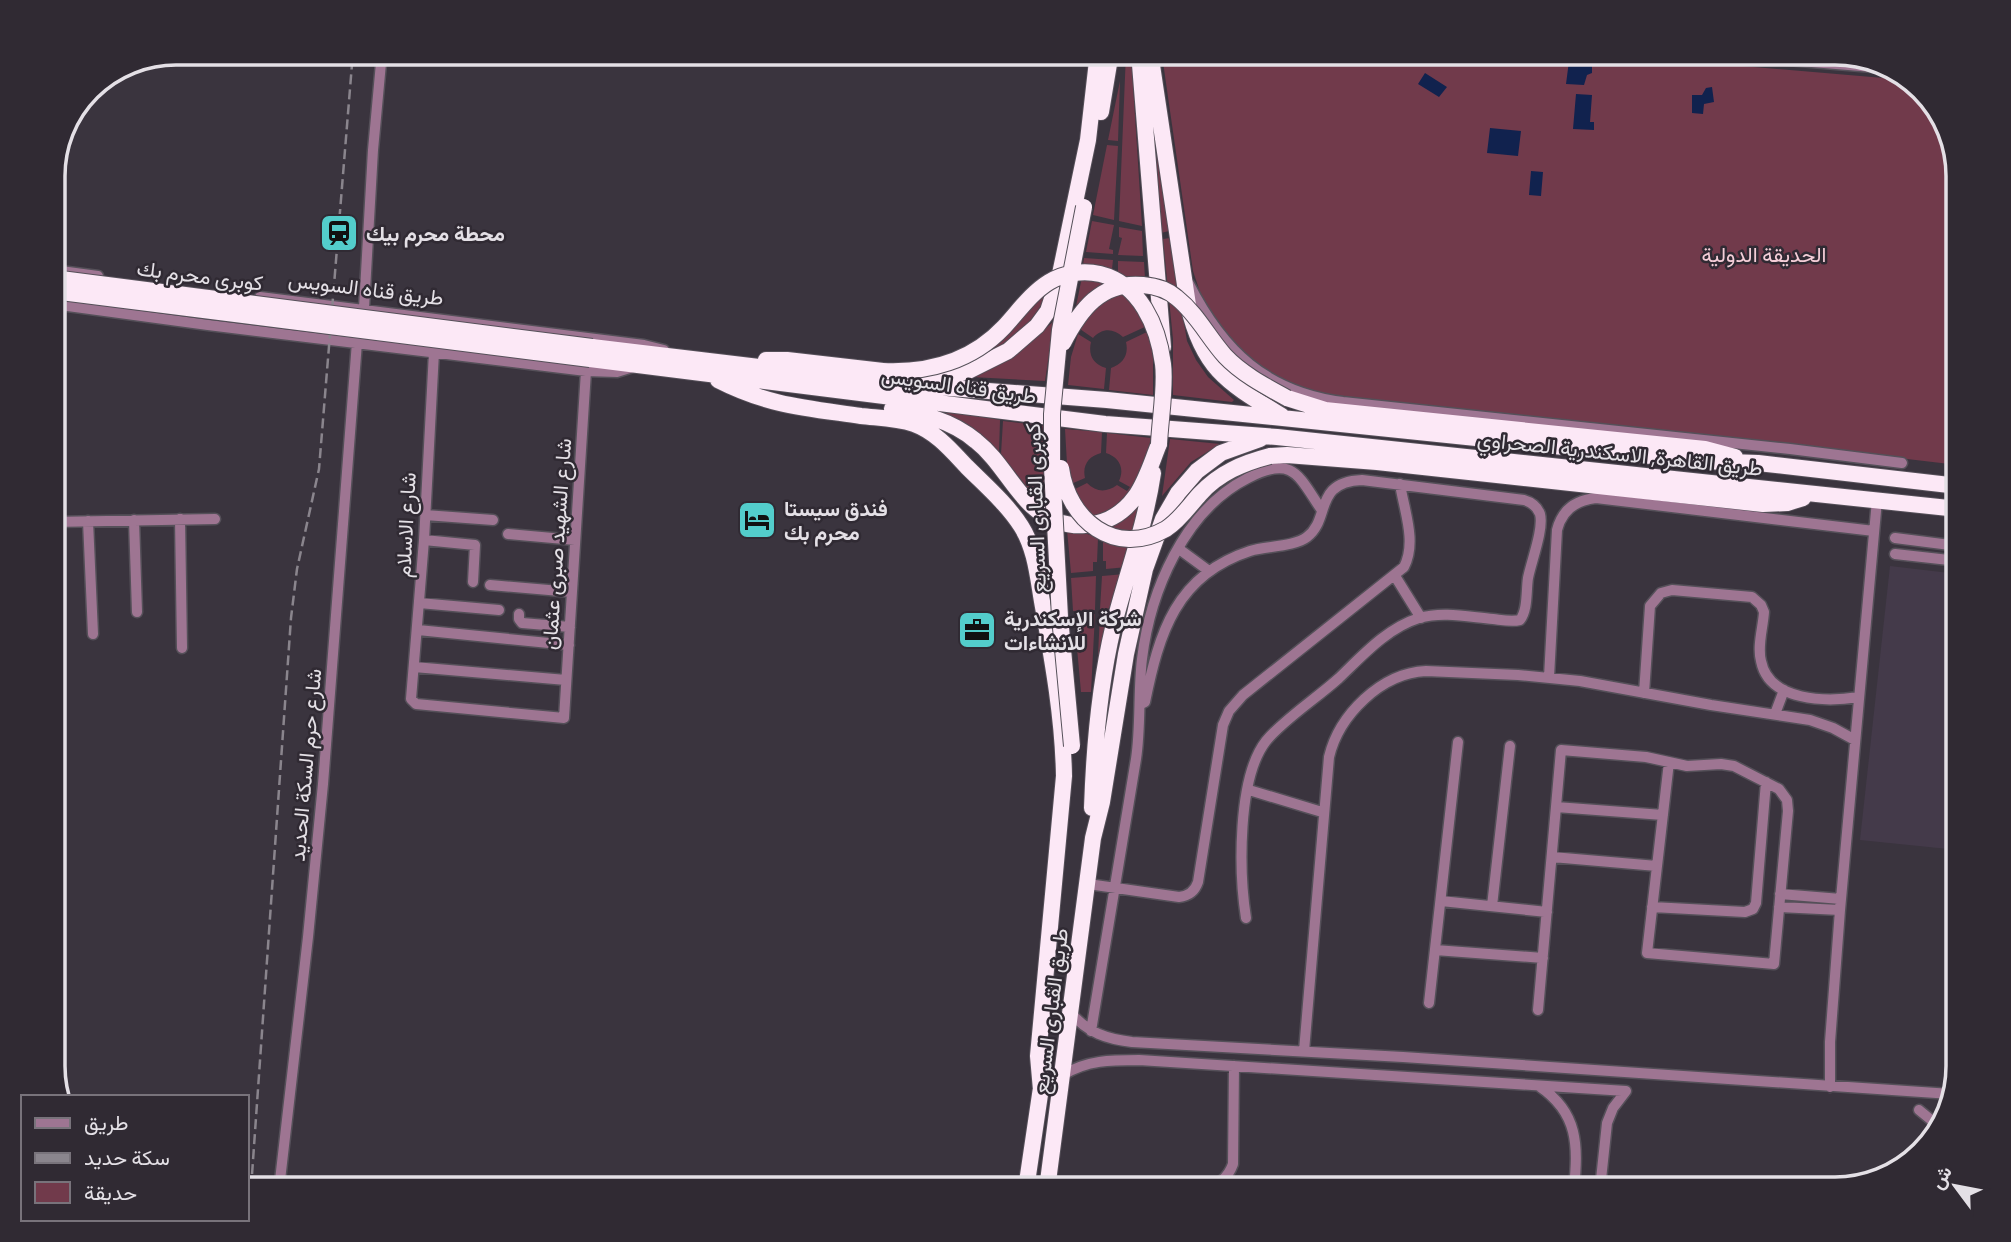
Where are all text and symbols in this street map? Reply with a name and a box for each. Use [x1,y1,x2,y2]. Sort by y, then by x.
station icon: محطة محرم بيك [318,212,360,254]
place label: محطة محرم بيك [366,217,505,249]
park label: الحديقة الدولية [1702,238,1826,270]
street label: كوبرى محرم بك [135,251,265,299]
street label: طريق قناه السويس [287,263,445,313]
street label: طريق قناه السويس [879,358,1039,412]
street label: كوبرى القبارى السريع [1016,422,1054,594]
street label: طريق القاهرة, الاسكندرية الصحراوي [1476,422,1764,486]
street label: شارع الشهيد صبرى عثمان [533,437,579,651]
street label: شارع الاسلام [386,472,424,578]
place label: فندق سيستا محرم بك [784,492,888,548]
hotel icon: فندق سيستا محرم بك [736,499,778,541]
place label: شركة الإسكندرية للانشاءات [1004,602,1142,658]
office icon: شركة الإسكندرية للانشاءات [956,609,998,651]
street label: شارع حرم السكة الحديد [281,667,329,863]
street label: طريق القبارى السريع [1024,926,1076,1096]
legend [21,1095,248,1221]
text: طريق [84,1106,129,1138]
text: سكة حديد [84,1141,170,1173]
north arrow [1920,1151,1990,1221]
text: ش [1922,1159,1959,1194]
text: حديقة [84,1176,137,1208]

